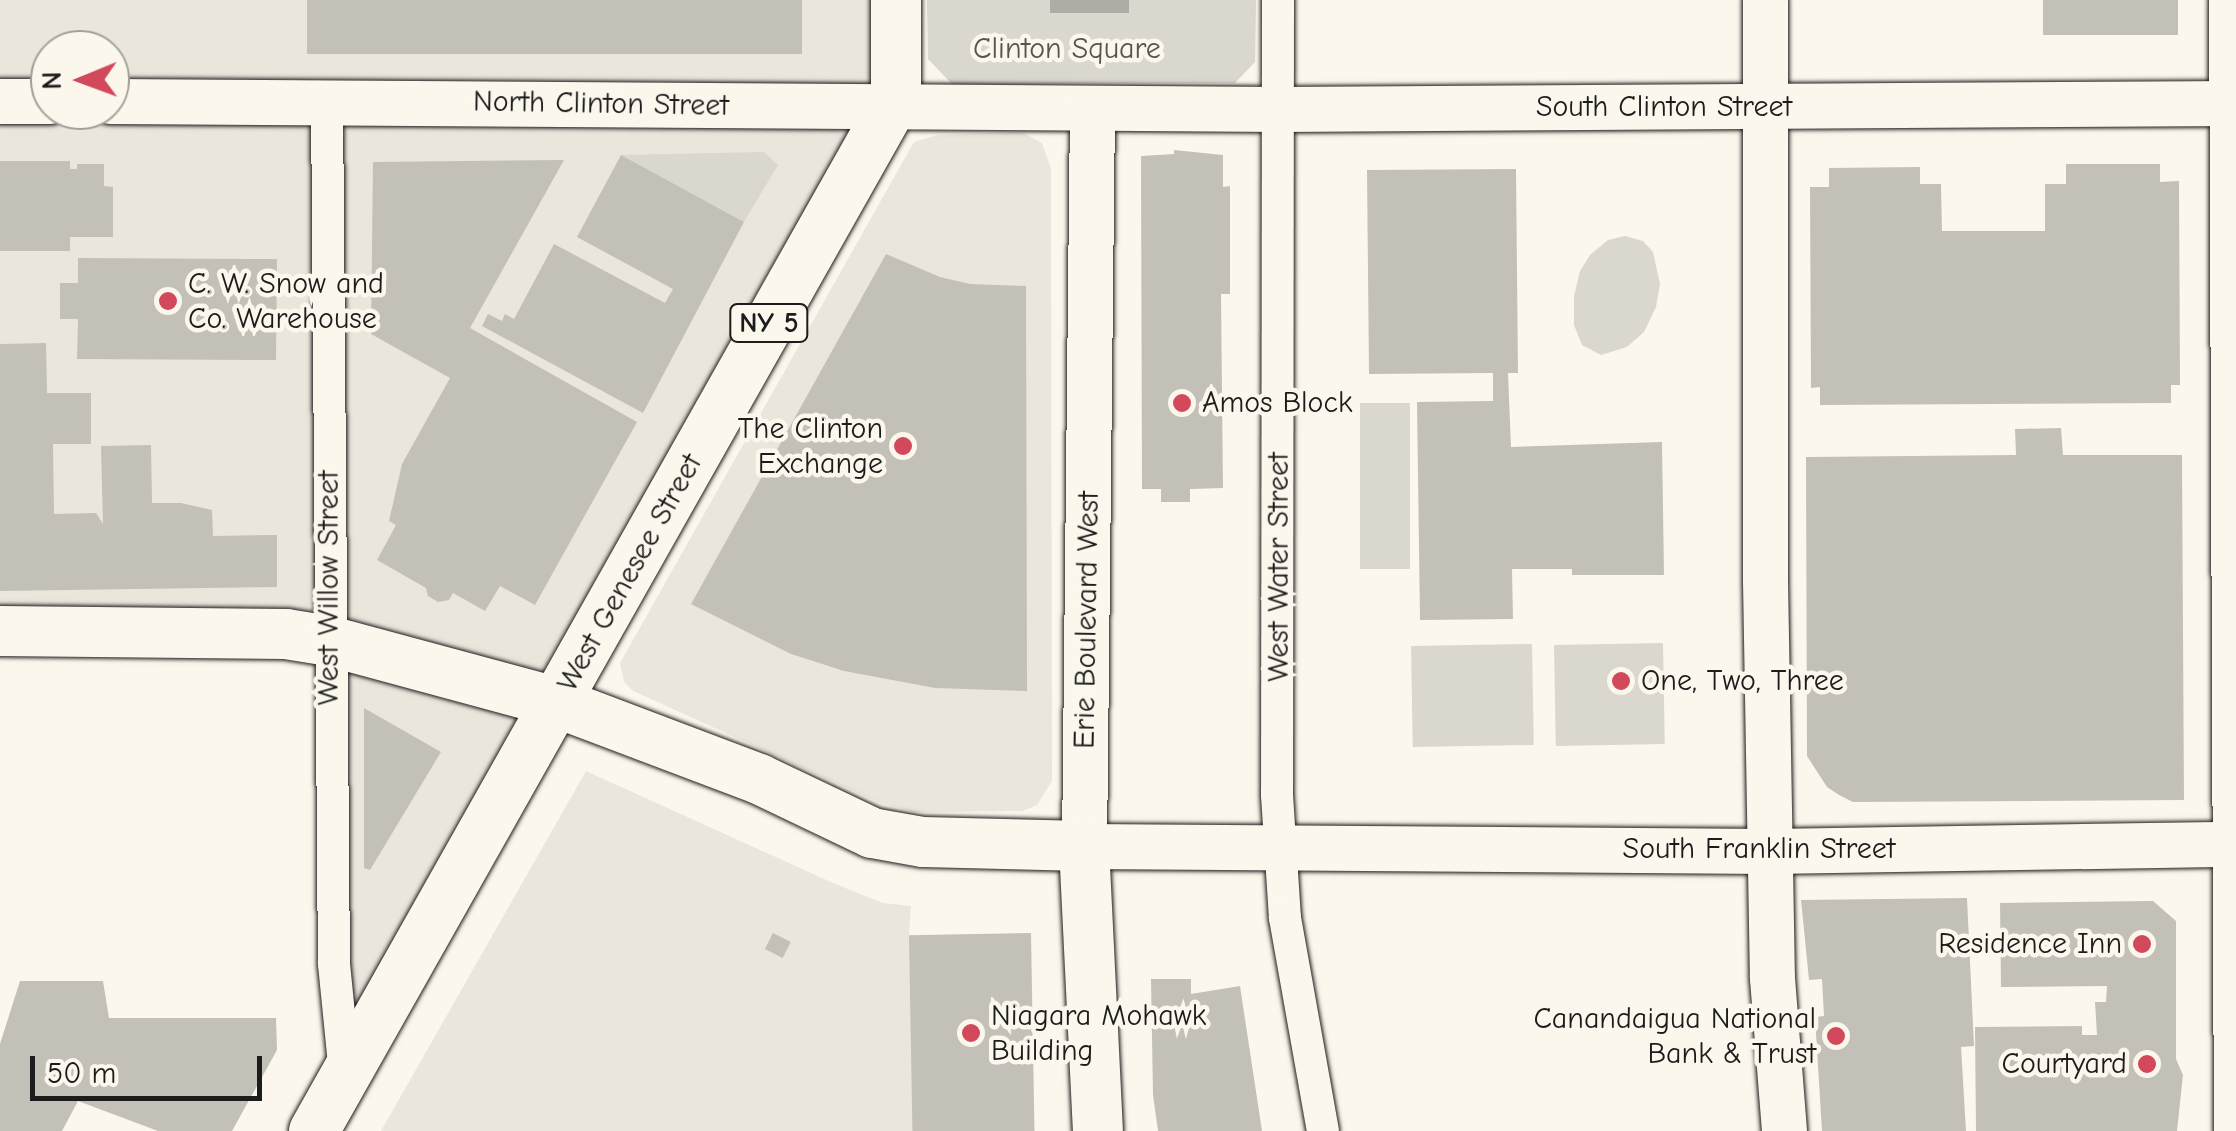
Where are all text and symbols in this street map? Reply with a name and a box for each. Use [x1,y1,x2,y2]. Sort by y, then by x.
north arrow [30,30,130,130]
park label: Clinton Square [973,31,1161,67]
text: N [36,71,68,90]
street label: North Clinton Street [473,84,729,124]
street label: South Clinton Street [1536,89,1792,125]
place label: C. W. Snow and Co. Warehouse [188,266,384,336]
marker: C. W. Snow and Co. Warehouse [157,290,179,312]
road number: NY 5 [729,300,809,346]
place label: Amos Block [1202,385,1352,421]
marker: Amos Block [1171,392,1193,414]
place label: The Clinton Exchange [738,411,883,482]
marker: The Clinton Exchange [892,435,914,457]
street label: West Genesee Street [550,448,710,698]
street label: West Water Street [1261,452,1297,682]
street label: West Willow Street [311,471,347,705]
street label: Erie Boulevard West [1067,491,1107,749]
place label: One, Two, Three [1641,663,1844,699]
marker: One, Two, Three [1610,670,1632,692]
street label: South Franklin Street [1623,831,1895,867]
place label: Residence Inn [1938,926,2122,962]
marker: Residence Inn [2131,933,2153,955]
place label: Niagara Mohawk Building [991,998,1206,1068]
place label: Canandaigua National Bank & Trust [1533,1001,1816,1072]
marker: Niagara Mohawk Building [960,1022,982,1044]
marker: Canandaigua National Bank & Trust [1825,1025,1847,1047]
scale bar [35,1036,268,1098]
place label: Courtyard [2002,1046,2127,1082]
marker: Courtyard [2136,1053,2158,1075]
text: 50 m [47,1056,116,1091]

